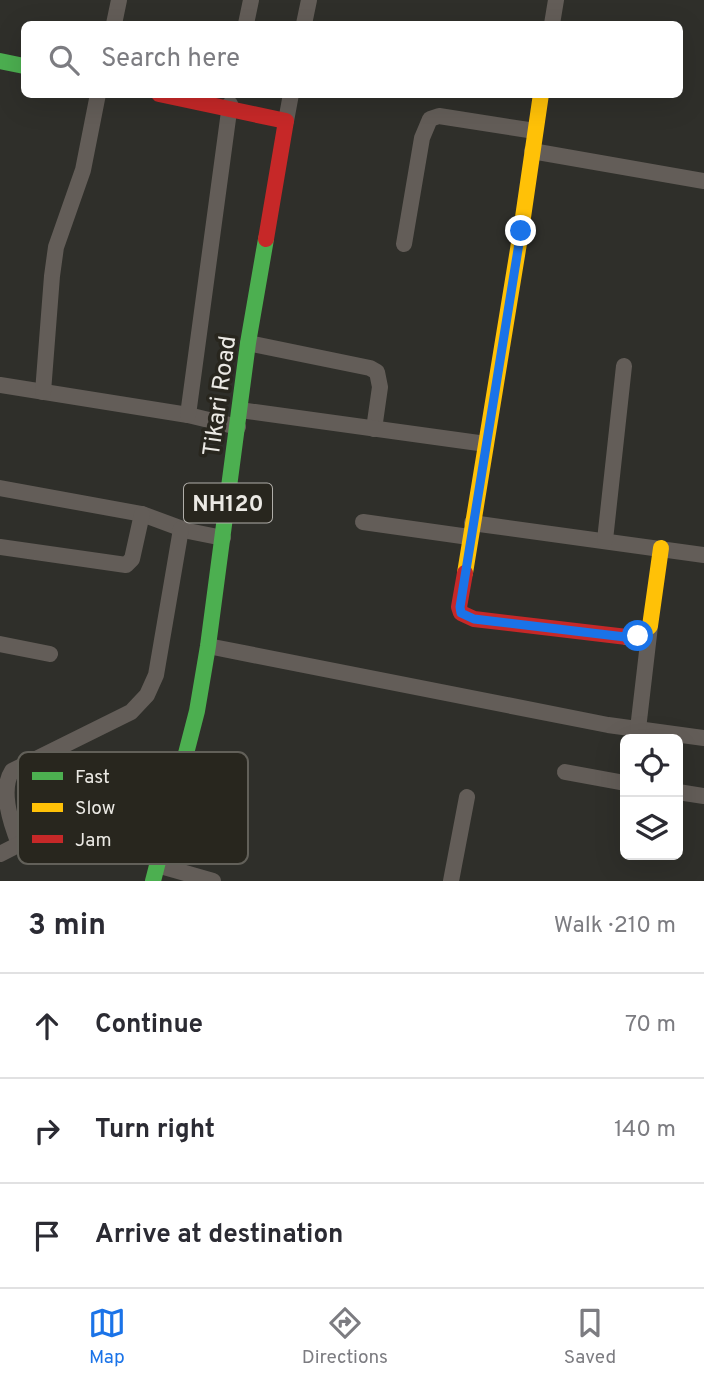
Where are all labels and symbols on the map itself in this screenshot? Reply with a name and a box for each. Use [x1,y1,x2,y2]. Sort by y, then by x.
route end [505,215,536,246]
street label: Tikari Road [198,334,244,459]
road number: NH120 [184,484,272,523]
route start [622,620,653,651]
legend [18,752,248,864]
text: Fast [75,766,110,790]
text: Slow [75,797,115,821]
text: Jam [75,829,112,853]

